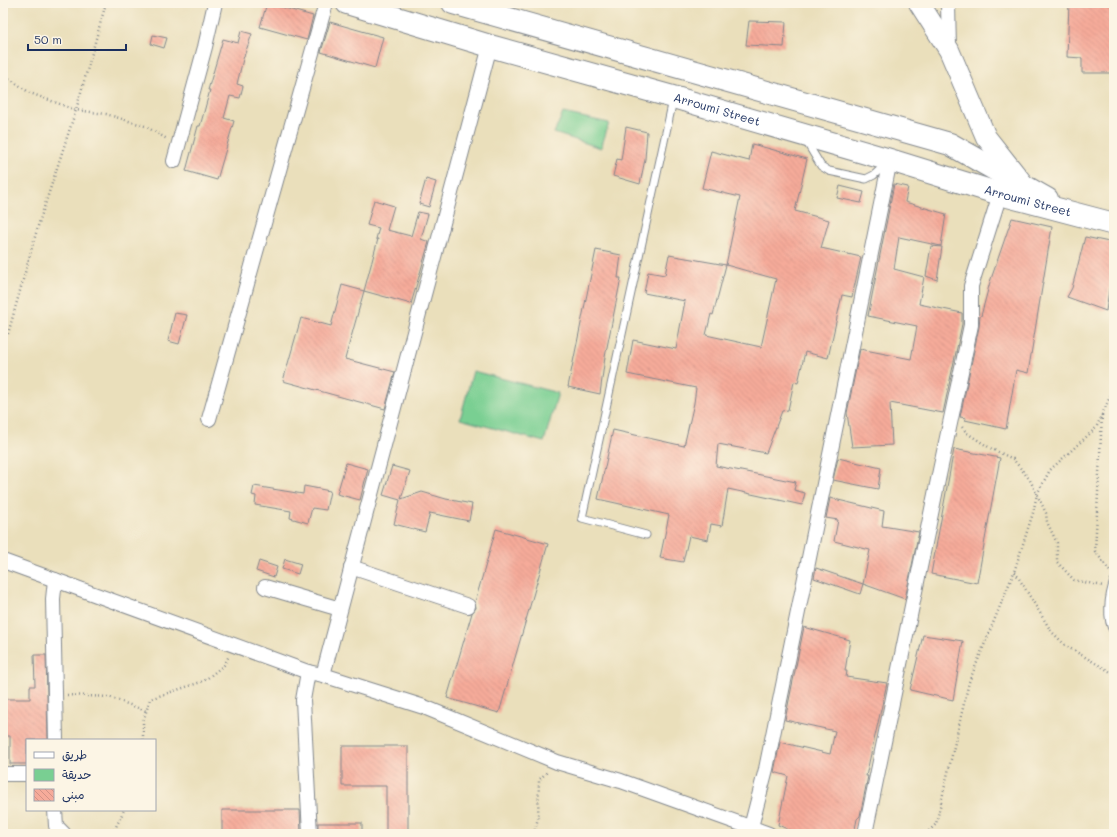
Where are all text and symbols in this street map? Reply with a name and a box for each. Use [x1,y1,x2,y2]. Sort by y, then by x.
scale bar [28,26,126,52]
text: 50 m [34,31,62,47]
street label: Arroumi Street [672,89,762,129]
street label: Arroumi Street [983,181,1073,219]
legend [26,739,156,811]
text: طريق [62,746,87,762]
text: حديقة [62,766,91,782]
text: مبنى [62,786,85,803]

